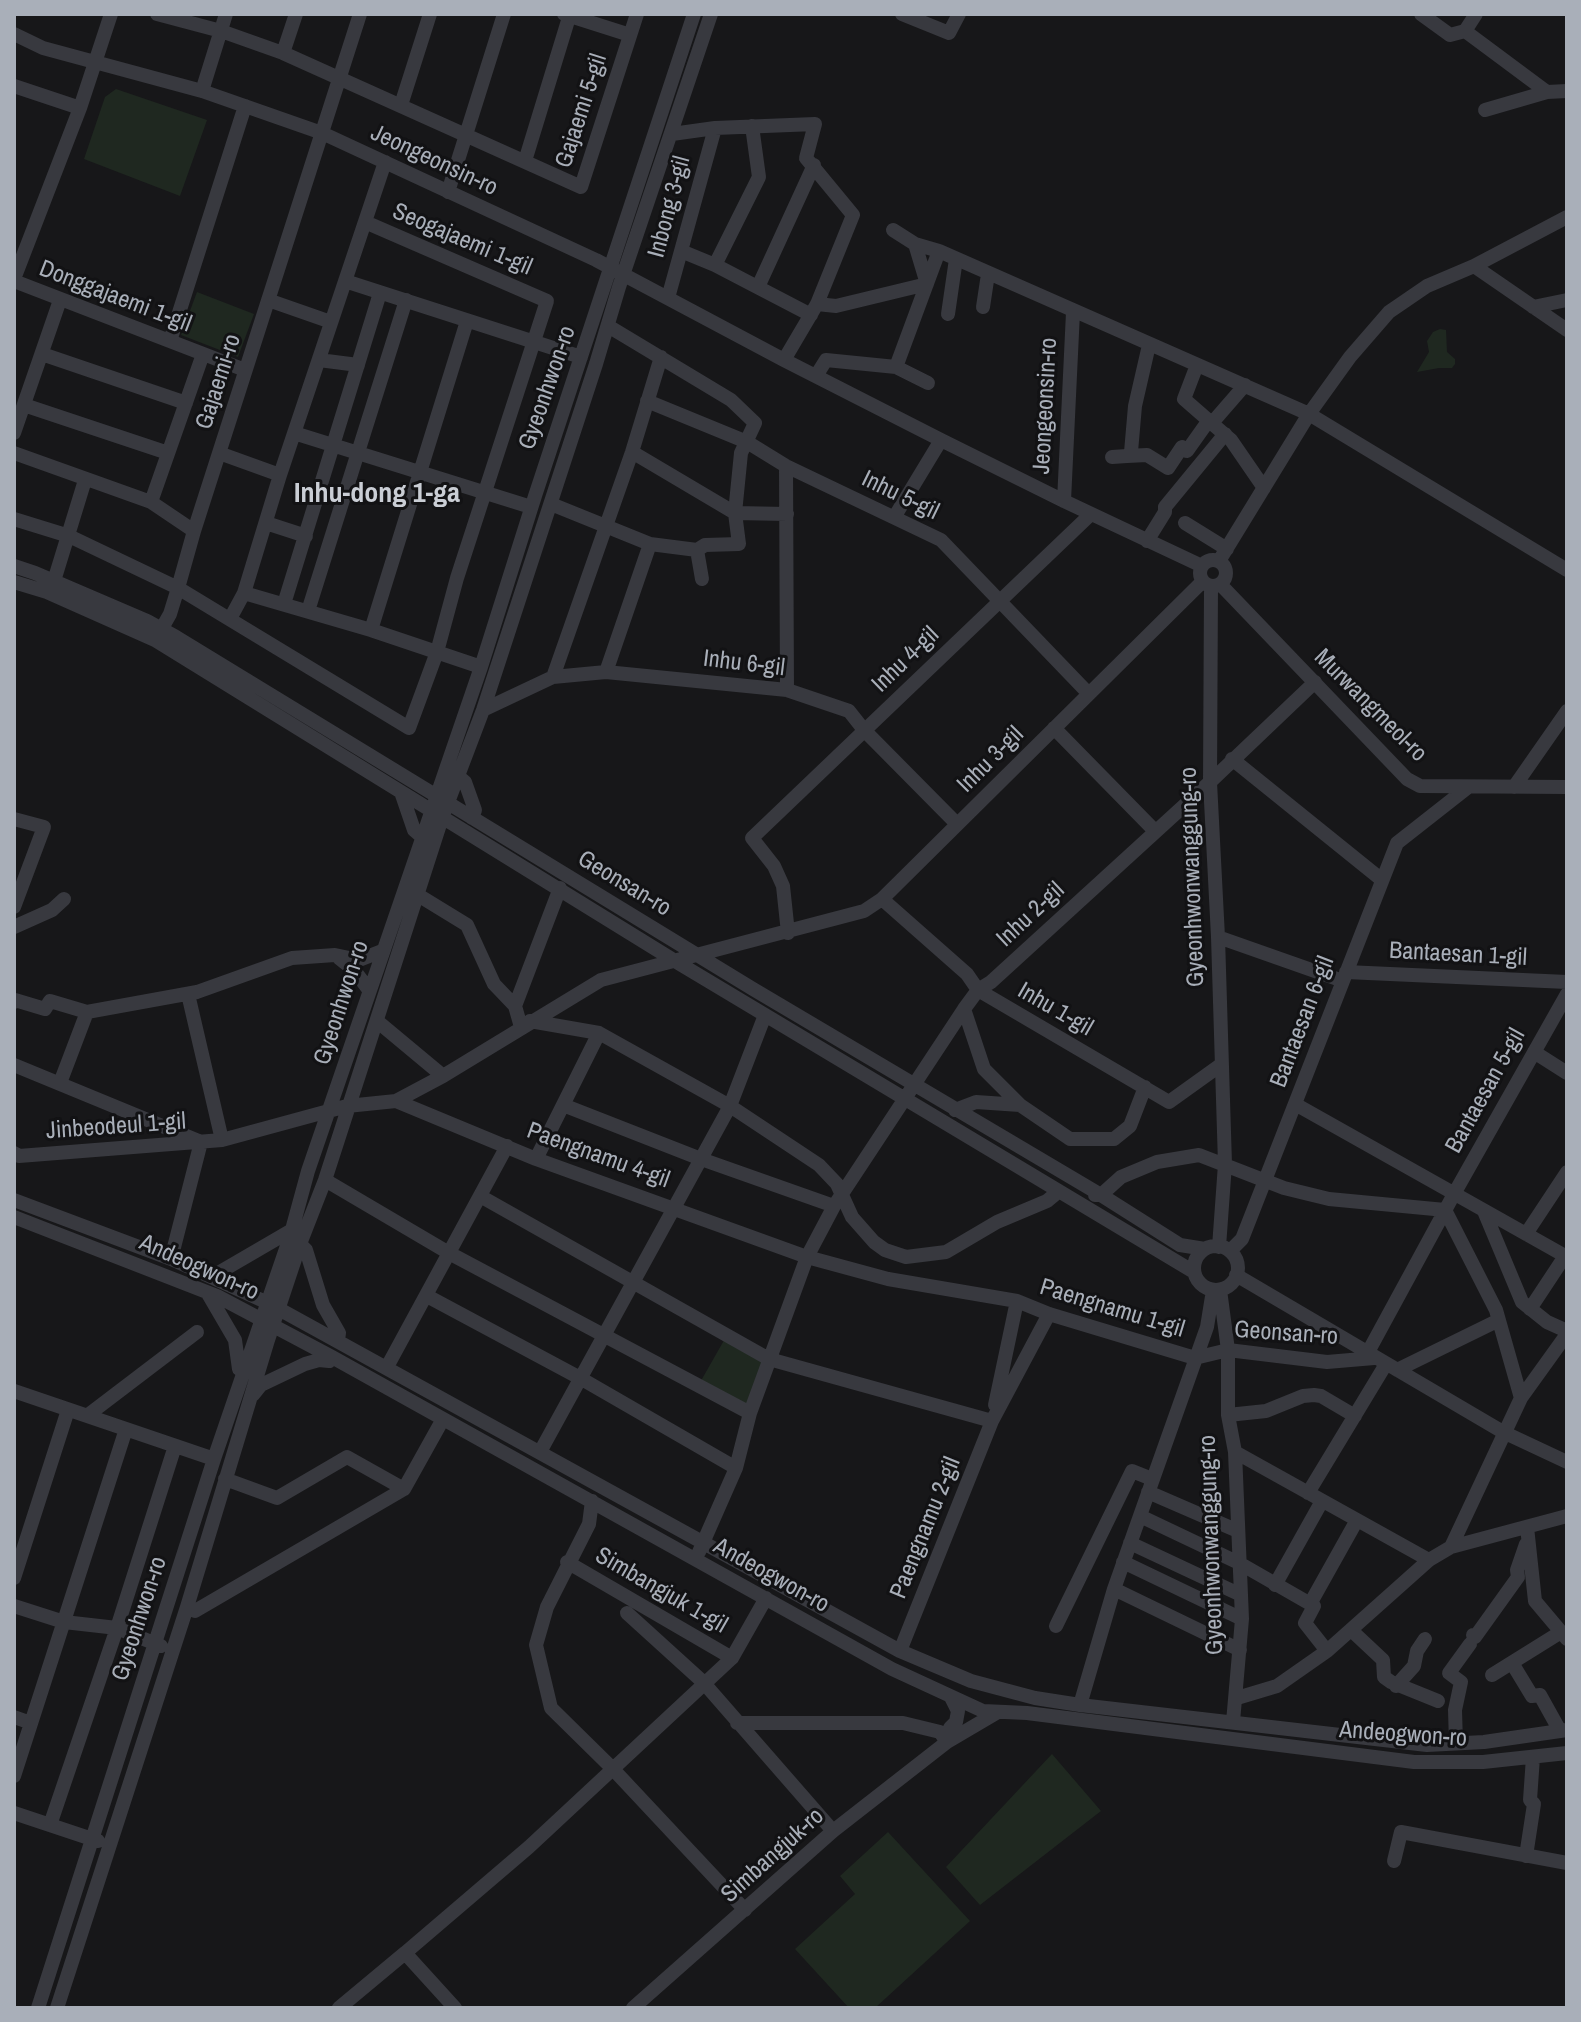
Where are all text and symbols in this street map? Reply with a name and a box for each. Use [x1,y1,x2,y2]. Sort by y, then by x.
street label: Gajaemi 5-gil [550,50,614,172]
street label: Jeongeonsin-ro [366,119,502,203]
street label: Inbong 3-gil [643,153,697,261]
street label: Seogajaemi 1-gil [388,198,536,282]
street label: Donggajaemi 1-gil [35,255,195,339]
street label: Gyeonhwon-ro [513,322,583,454]
street label: Gajaemi-ro [190,331,248,433]
street label: Jeongeonsin-ro [1028,337,1064,475]
street label: Inhu 5-gil [857,465,943,527]
district label: Inhu-dong 1-ga [294,477,460,511]
street label: Inhu 4-gil [866,621,946,699]
street label: Murwangmeol-ro [1308,644,1432,768]
street label: Inhu 6-gil [702,645,786,683]
street label: Inhu 3-gil [952,721,1030,799]
street label: Gyeonhwonwanggung-ro [1175,767,1211,987]
street label: Geonsan-ro [572,845,676,923]
street label: Inhu 2-gil [991,876,1071,954]
street label: Gyeonhwon-ro [308,937,376,1069]
street label: Bantaesan 1-gil [1388,937,1528,973]
street label: Bantaesan 6-gil [1265,952,1341,1092]
street label: Inhu 1-gil [1012,977,1098,1043]
street label: Bantaesan 5-gil [1440,1024,1532,1158]
street label: Jinbeodeul 1-gil [45,1108,187,1146]
street label: Paengnamu 4-gil [523,1117,673,1195]
street label: Andeogwon-ro [135,1229,263,1307]
street label: Paengnamu 1-gil [1036,1273,1188,1345]
street label: Geonsan-ro [1233,1316,1339,1352]
street label: Gyeonhwonwanggung-ro [1194,1435,1230,1655]
street label: Paengnamu 2-gil [885,1453,967,1603]
street label: Andeogwon-ro [708,1532,834,1620]
street label: Simbangjuk 1-gil [590,1542,732,1640]
street label: Gyeonhwon-ro [106,1553,174,1685]
street label: Andeogwon-ro [1338,1716,1468,1754]
street label: Simbangjuk-ro [716,1802,830,1910]

